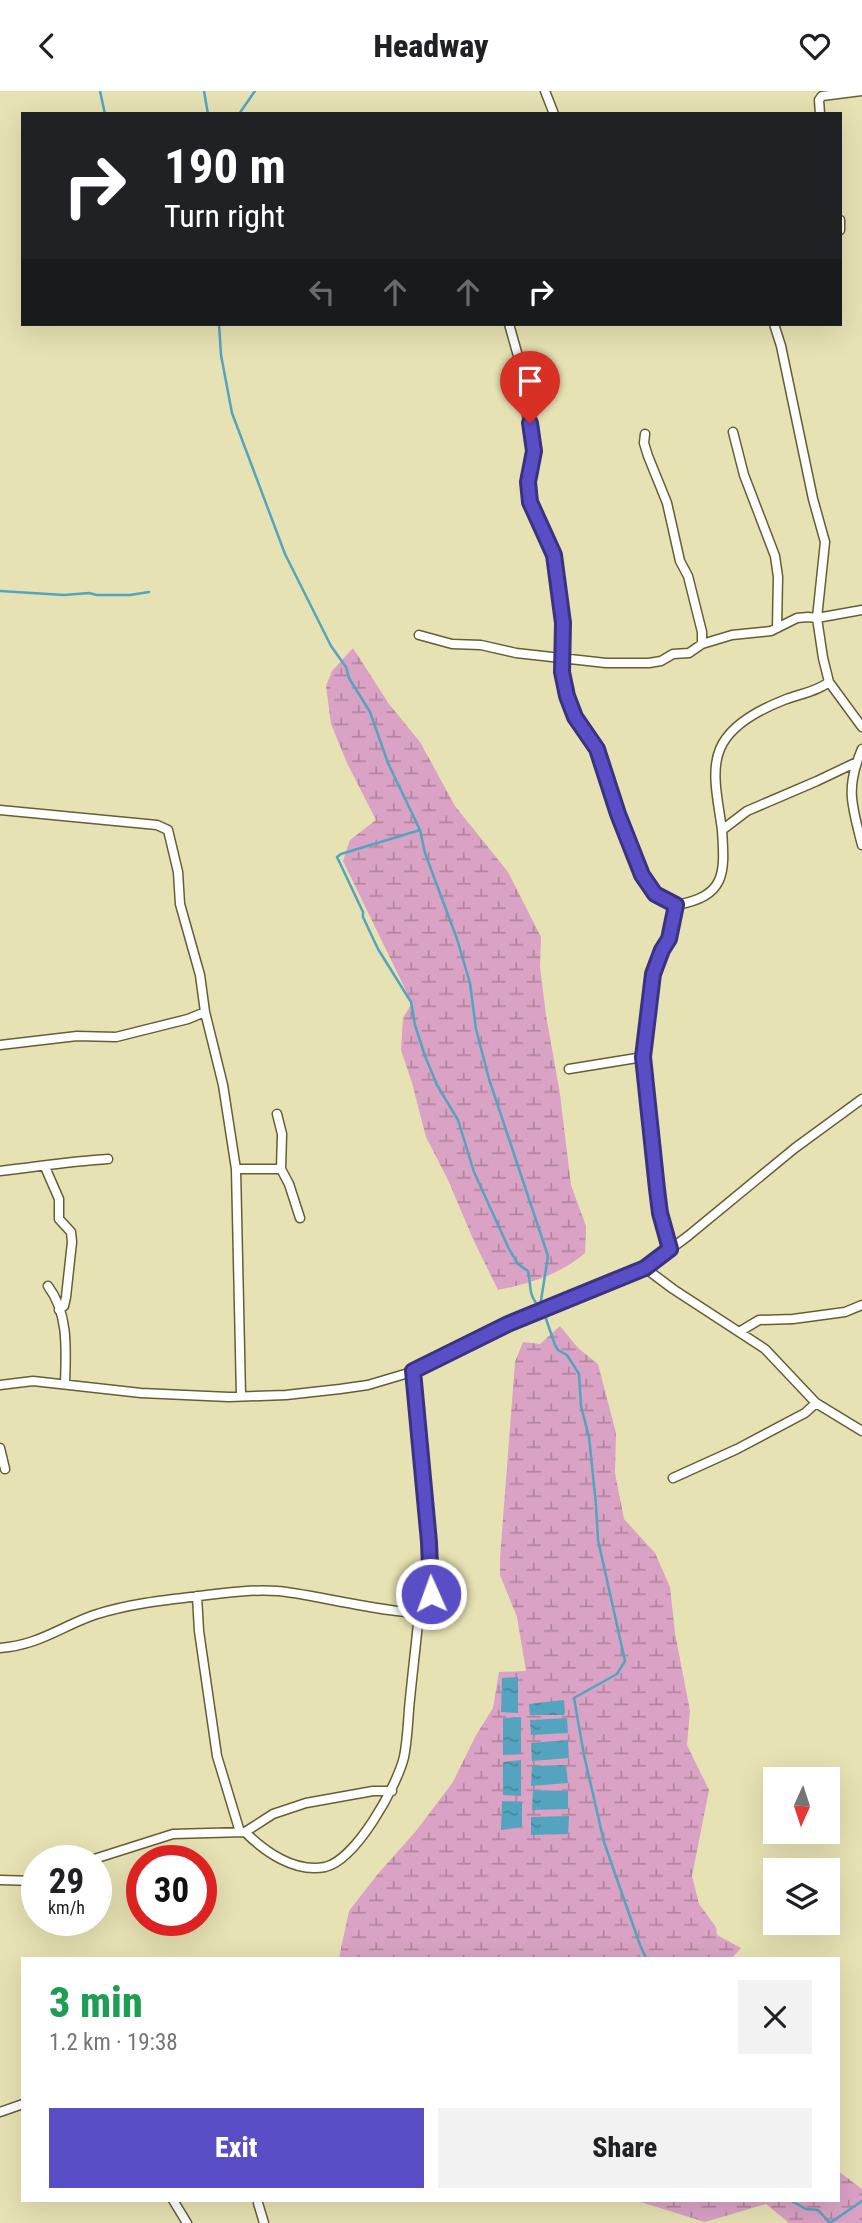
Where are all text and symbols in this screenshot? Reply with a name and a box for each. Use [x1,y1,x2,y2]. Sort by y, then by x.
icon: back [28,27,66,65]
text: Headway [373,27,489,65]
icon: heart [796,27,834,65]
text: 190 m [164,138,286,195]
icon: right [49,140,140,231]
text: Turn right [164,197,285,235]
icon: left [303,273,341,311]
icon: ahead [376,273,414,311]
icon: ahead [449,273,487,311]
icon: right [522,273,560,311]
pin [500,351,560,423]
icon: arrive [511,362,549,400]
position arrow [394,1557,468,1631]
north arrow [763,1767,840,1845]
map controls [763,1767,840,1935]
speed limit sign: 30 [126,1845,217,1936]
button: layers [763,1858,840,1935]
text: 29 [49,1861,84,1902]
text: km/h [48,1897,85,1918]
text: 3 min [49,1978,143,2027]
button: close [738,1980,812,2054]
text: 1.2 km · 19:38 [49,2029,178,2056]
button: Exit [49,2108,424,2188]
button: Share [438,2108,812,2188]

